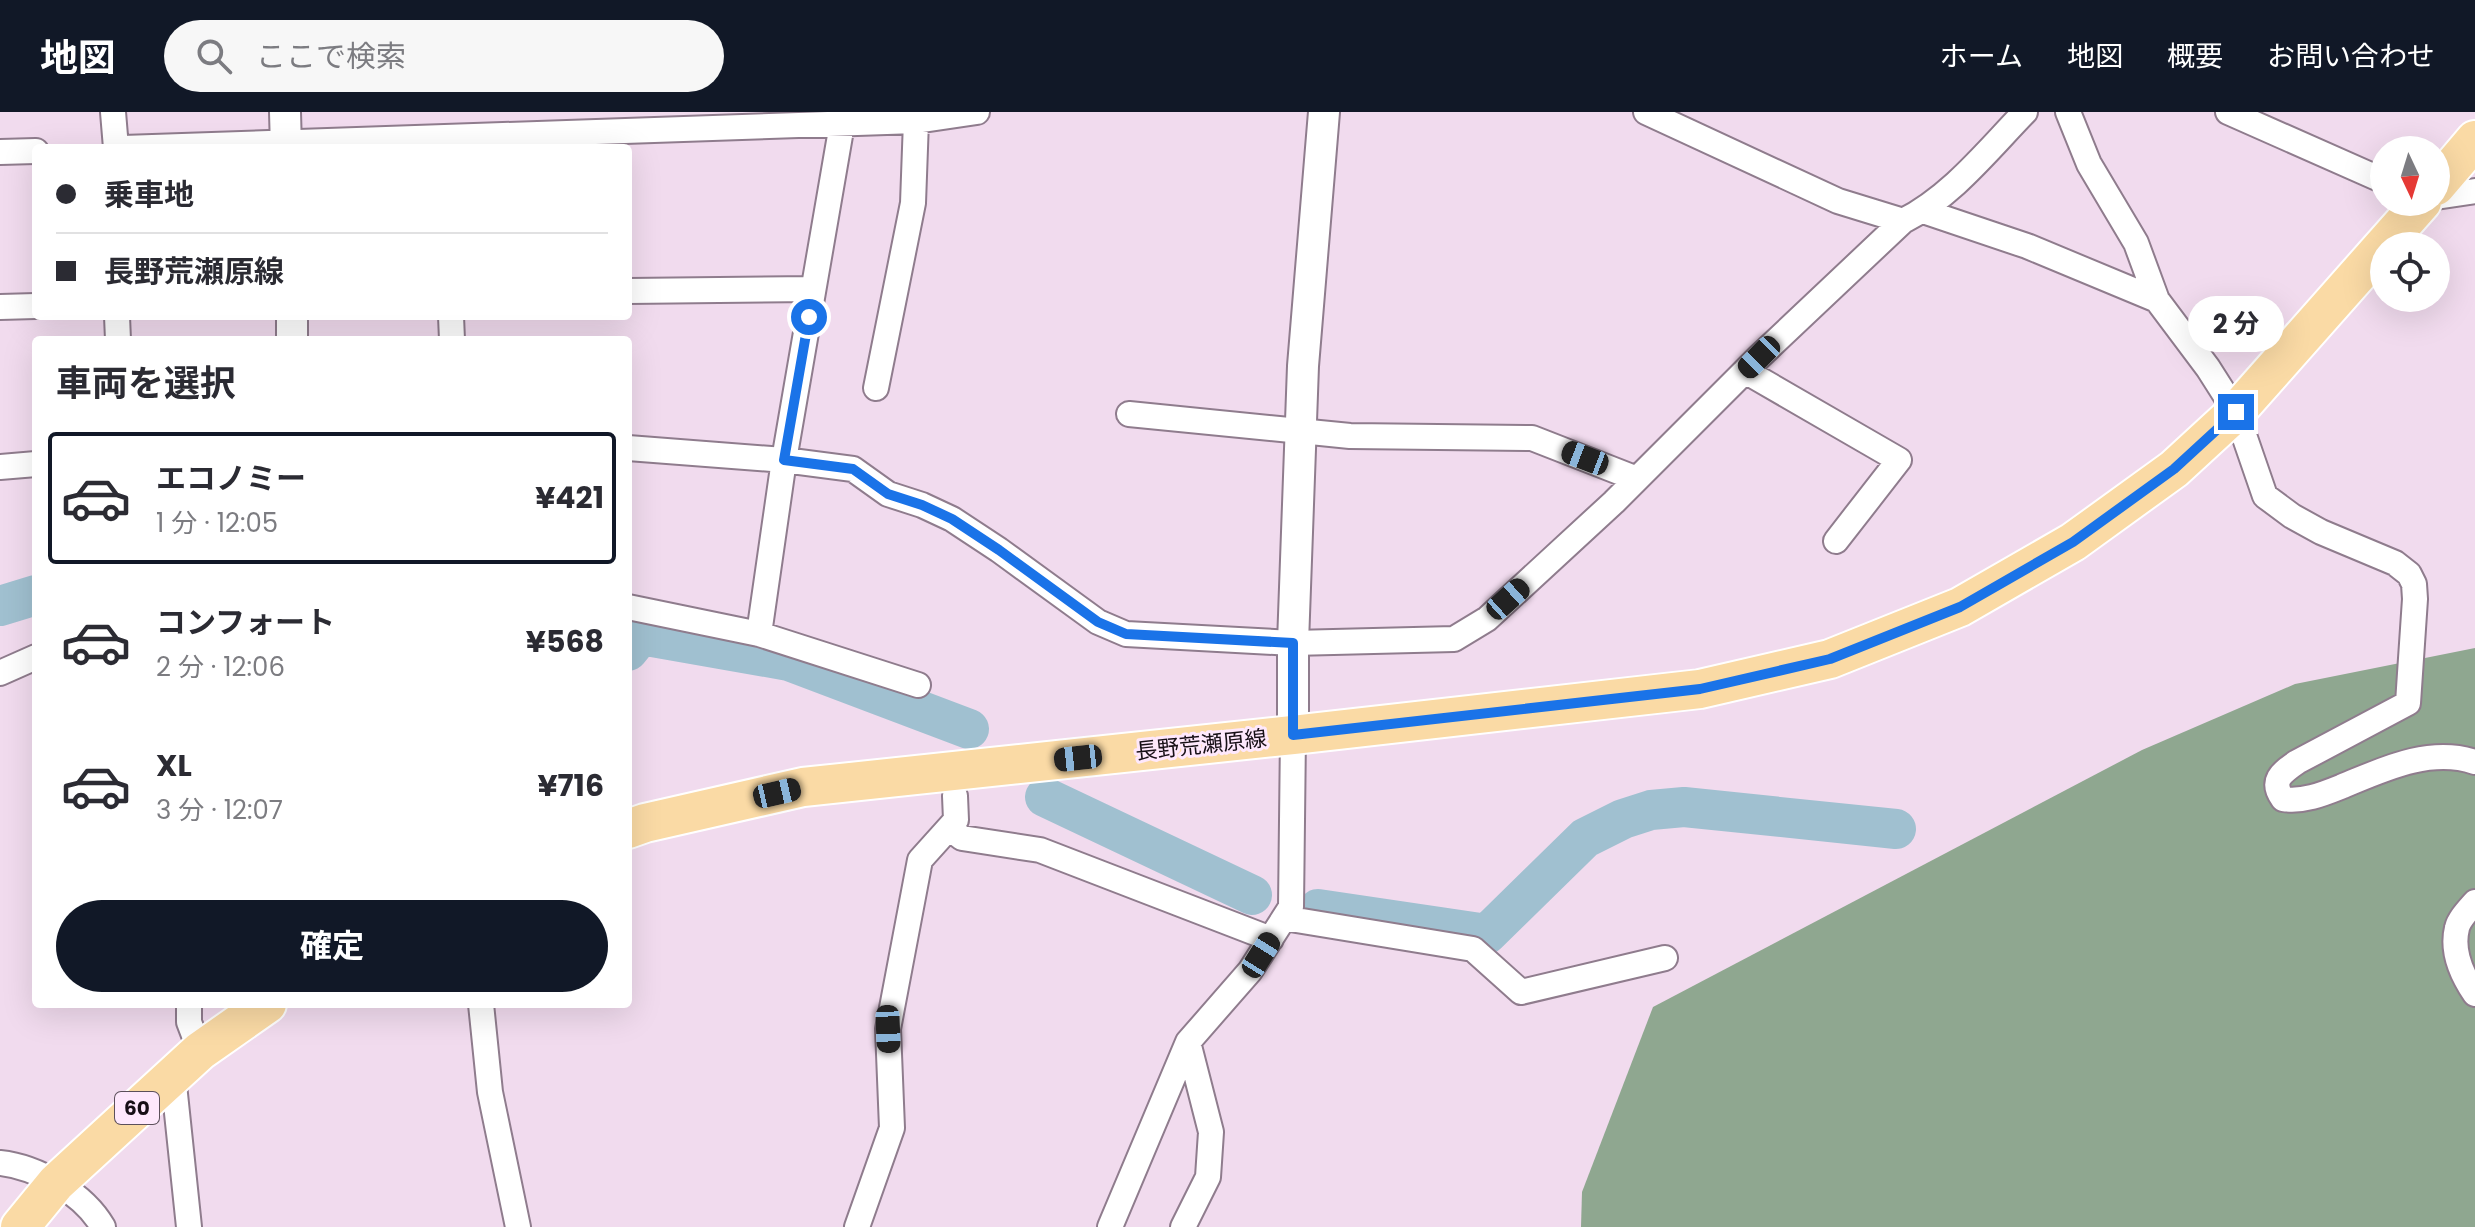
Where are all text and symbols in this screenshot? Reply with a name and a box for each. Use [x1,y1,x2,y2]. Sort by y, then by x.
search box [164,20,724,92]
text: 地図 [40,31,116,84]
icon: search [192,34,236,78]
text: ここで検索 [256,35,406,78]
text: ホーム [1940,37,2023,76]
text: 地図 [2067,37,2123,76]
text: 概要 [2167,37,2223,76]
text: お問い合わせ [2267,37,2435,76]
north arrow [2370,136,2450,216]
map controls [2370,136,2450,312]
text: 乗車地 [104,173,194,216]
button: locate [2370,232,2450,312]
text: 長野荒瀬原線 [104,250,284,293]
callout: 2 分 [2188,296,2284,352]
route start [791,299,827,335]
text: 2 分 [2213,306,2259,342]
car [1734,332,1784,382]
text: 車両を選択 [56,358,236,409]
route end [2218,394,2254,430]
car [1558,438,1612,478]
text: エコノミー [156,457,306,500]
icon: car [60,462,132,534]
text: ¥421 [535,476,604,519]
text: 1 分 · 12:05 [156,505,278,541]
car [1482,574,1534,624]
text: コンフォート [156,601,335,644]
icon: car [60,606,132,678]
text: ¥568 [526,620,604,663]
text: 2 分 · 12:06 [156,649,285,685]
street label: 長野荒瀬原線 [1134,723,1268,767]
text: XL [156,744,192,787]
car [1053,744,1103,772]
icon: car [60,750,132,822]
text: ¥716 [537,764,604,807]
car [751,776,803,810]
text: 3 分 · 12:07 [156,792,283,828]
button: 確定 [56,900,608,992]
car [1238,928,1284,982]
car [875,1005,901,1053]
road number: 60 [115,1092,159,1124]

